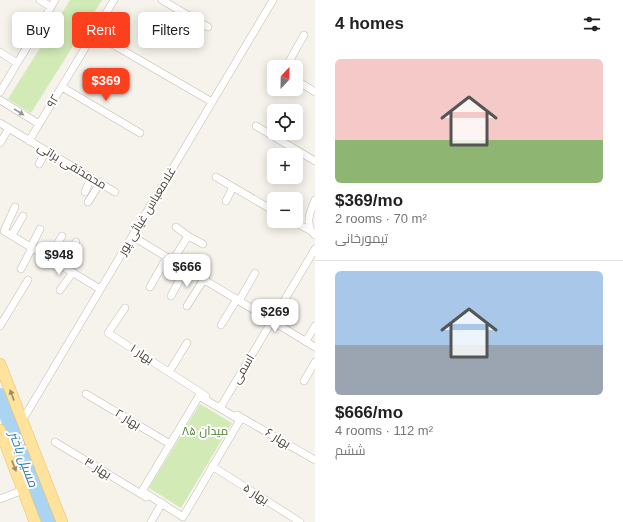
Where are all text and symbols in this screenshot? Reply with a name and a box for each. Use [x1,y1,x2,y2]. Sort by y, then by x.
chip: Buy [12,12,64,48]
chip: Rent [72,12,130,48]
chip: Filters [138,12,204,48]
icon: filters [581,13,603,35]
text: 4 homes [335,14,404,33]
north arrow [267,60,303,96]
map controls [267,60,303,228]
pin: $369 [82,68,130,102]
text: $369 [92,73,120,88]
icon: home [433,85,505,157]
street label: ۹۲ [44,92,62,110]
button: locate [267,104,303,140]
one-way arrow [14,109,25,116]
street label: محمدتقی براتی [35,140,109,192]
button: + [267,148,303,184]
street label: غلامعباس غیاثی پور [115,165,180,259]
text: $369/mo [335,191,403,210]
button: − [267,192,303,228]
text: 2 rooms · 70 m² [335,211,427,226]
text: تیمورخانی [335,231,388,246]
pin: $948 [35,242,83,276]
text: $948 [45,247,73,262]
pin: $666 [163,254,211,288]
text: $666 [173,259,201,274]
icon: home [433,297,505,369]
pin: $269 [251,299,299,333]
text: $269 [261,304,289,319]
street label: بهار ۱ [128,341,156,367]
street label: اسمی [229,352,257,386]
one-way arrow [8,388,14,400]
text: $666/mo [335,403,403,422]
street label: بهار ۲ [113,406,143,432]
text: 4 rooms · 112 m² [335,423,433,438]
park label: میدان ۸۵ [182,424,228,438]
street label: بهار ۶ [263,425,293,451]
water label: مسیل باختر [4,427,41,490]
text: ششم [335,443,366,458]
street label: بهار ۳ [82,454,114,482]
one-way arrow [11,460,17,472]
street label: بهار ۵ [241,481,271,507]

